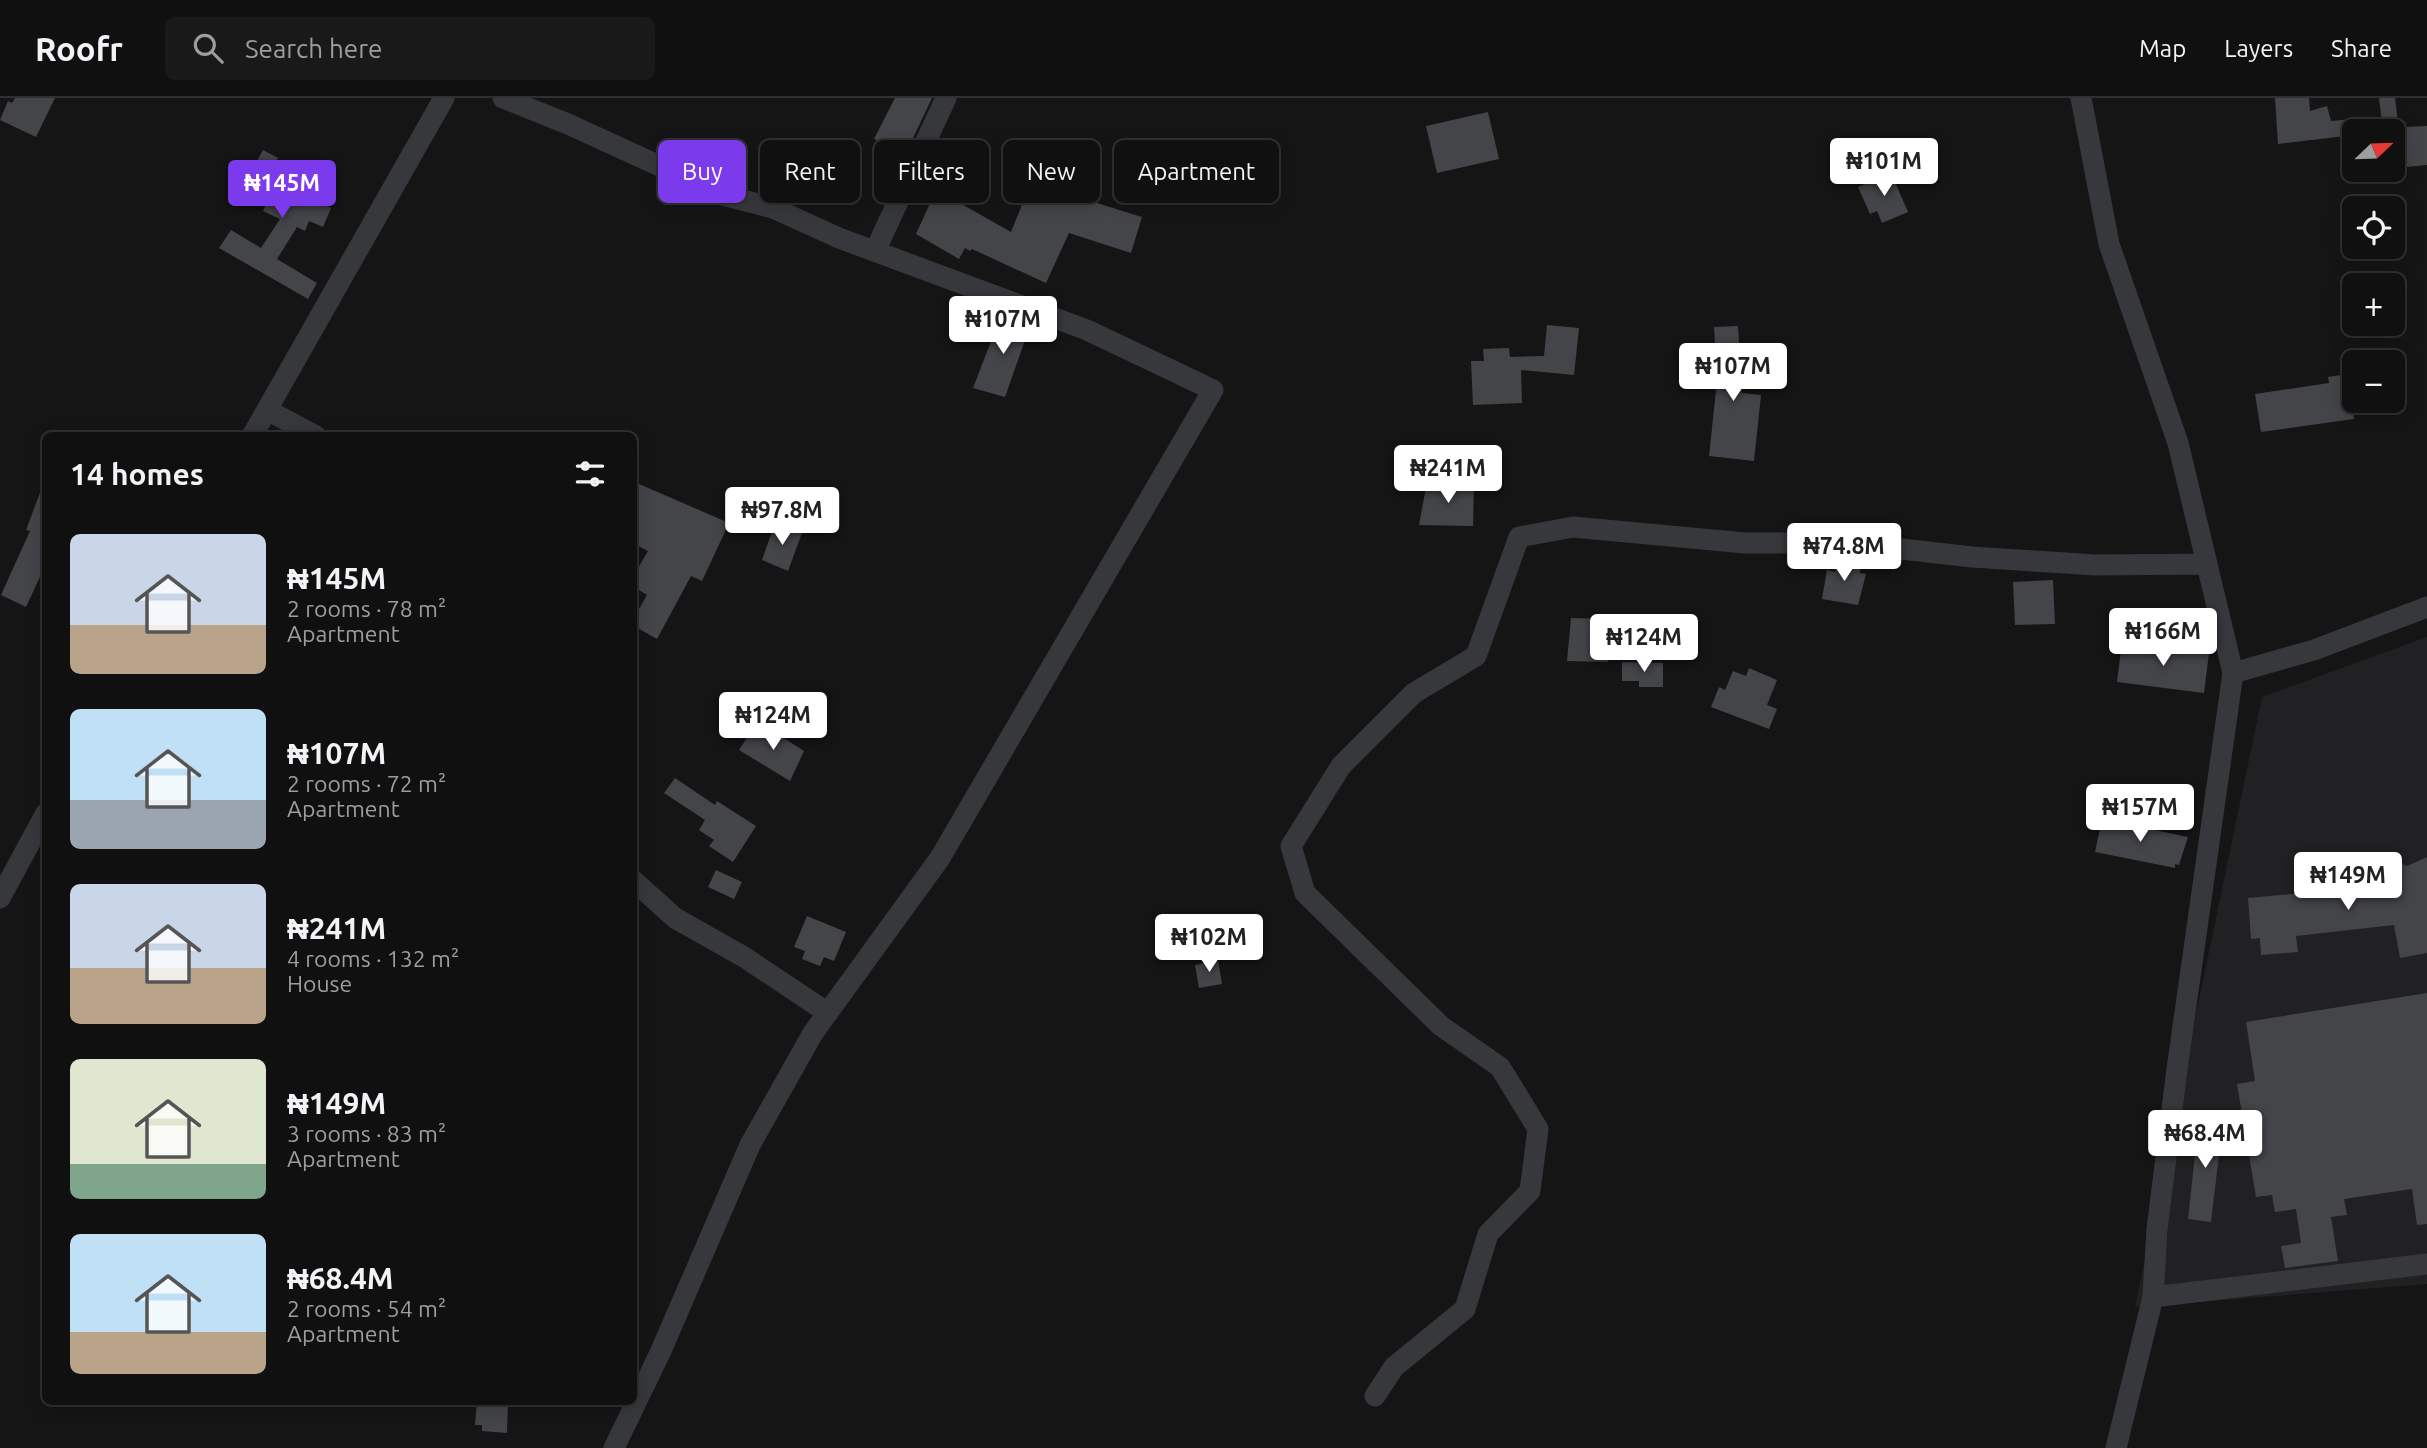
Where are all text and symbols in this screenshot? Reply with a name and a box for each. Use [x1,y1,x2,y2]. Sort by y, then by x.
search box [165,17,655,80]
icon: search [189,29,227,67]
text: Roofr [35,30,123,67]
text: Search here [245,34,382,63]
text: Map [2139,35,2186,62]
text: Layers [2224,35,2293,62]
text: Share [2331,35,2392,62]
north arrow [2342,119,2404,182]
map controls [2342,119,2405,413]
pin: ₦101M [1835,139,1933,198]
chip: Buy [658,140,746,203]
chip: Rent [760,140,860,203]
chip: Filters [874,140,989,203]
chip: New [1003,140,1100,203]
chip: Apartment [1114,140,1279,203]
text: ₦101M [1846,148,1922,173]
pin: ₦145M [233,160,331,220]
text: ₦145M [244,170,320,195]
button: locate [2342,196,2405,259]
button: + [2342,273,2405,336]
pin: ₦107M [954,296,1052,356]
text: ₦107M [965,306,1041,331]
pin: ₦107M [1684,344,1782,403]
button: − [2342,350,2405,413]
text: ₦107M [1695,353,1771,378]
pin: ₦241M [1399,446,1497,505]
icon: filters [571,455,609,493]
text: ₦241M [1410,455,1486,480]
text: 14 homes [70,457,204,491]
pin: ₦97.8M [725,488,839,547]
text: ₦97.8M [741,497,823,522]
pin: ₦74.8M [1787,524,1901,583]
text: ₦74.8M [1803,533,1885,558]
text: ₦145M [287,561,386,595]
icon: home [126,562,210,646]
text: 2 rooms · 78 m² [287,596,446,621]
pin: ₦166M [2114,608,2212,668]
pin: ₦124M [1595,614,1693,674]
text: ₦166M [2125,618,2201,643]
text: Apartment [287,621,400,646]
text: ₦124M [1606,624,1682,649]
pin: ₦124M [724,692,822,752]
text: ₦124M [735,702,811,727]
text: ₦107M [287,736,386,770]
icon: home [126,737,210,821]
text: 2 rooms · 72 m² [287,771,446,796]
pin: ₦157M [2091,784,2189,844]
text: ₦157M [2102,794,2178,819]
text: Apartment [287,796,400,821]
pin: ₦149M [2299,852,2397,912]
text: ₦149M [2310,862,2386,887]
text: ₦241M [287,911,386,945]
icon: home [126,912,210,996]
pin: ₦102M [1160,914,1258,974]
text: ₦102M [1171,924,1247,949]
text: 4 rooms · 132 m² [287,946,459,971]
text: House [287,971,352,996]
text: ₦149M [287,1086,386,1120]
icon: home [126,1087,210,1171]
pin: ₦68.4M [2148,1110,2262,1170]
text: ₦68.4M [2164,1120,2246,1145]
text: 3 rooms · 83 m² [287,1121,446,1146]
text: Apartment [287,1146,400,1171]
text: ₦68.4M [287,1261,394,1295]
icon: home [126,1262,210,1346]
text: 2 rooms · 54 m² [287,1296,446,1321]
text: Apartment [287,1321,400,1346]

